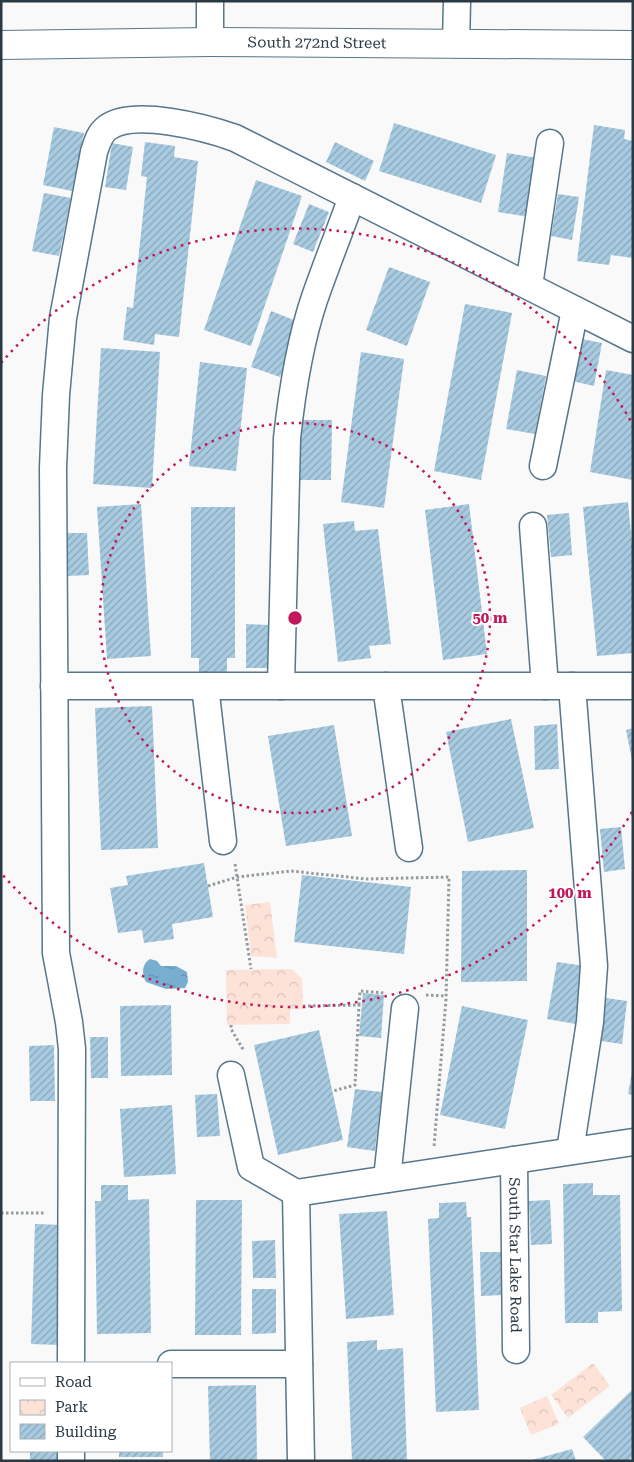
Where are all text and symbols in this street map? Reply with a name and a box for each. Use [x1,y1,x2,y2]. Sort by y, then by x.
street label: South 272nd Street [248,33,387,52]
centre of rings [286,609,304,627]
text: 50 m [472,609,508,627]
text: 100 m [548,884,592,902]
street label: South Star Lake Road [505,1177,525,1333]
legend [10,1362,172,1452]
text: Road [55,1373,92,1391]
text: Park [55,1398,89,1416]
text: Building [55,1423,117,1441]

